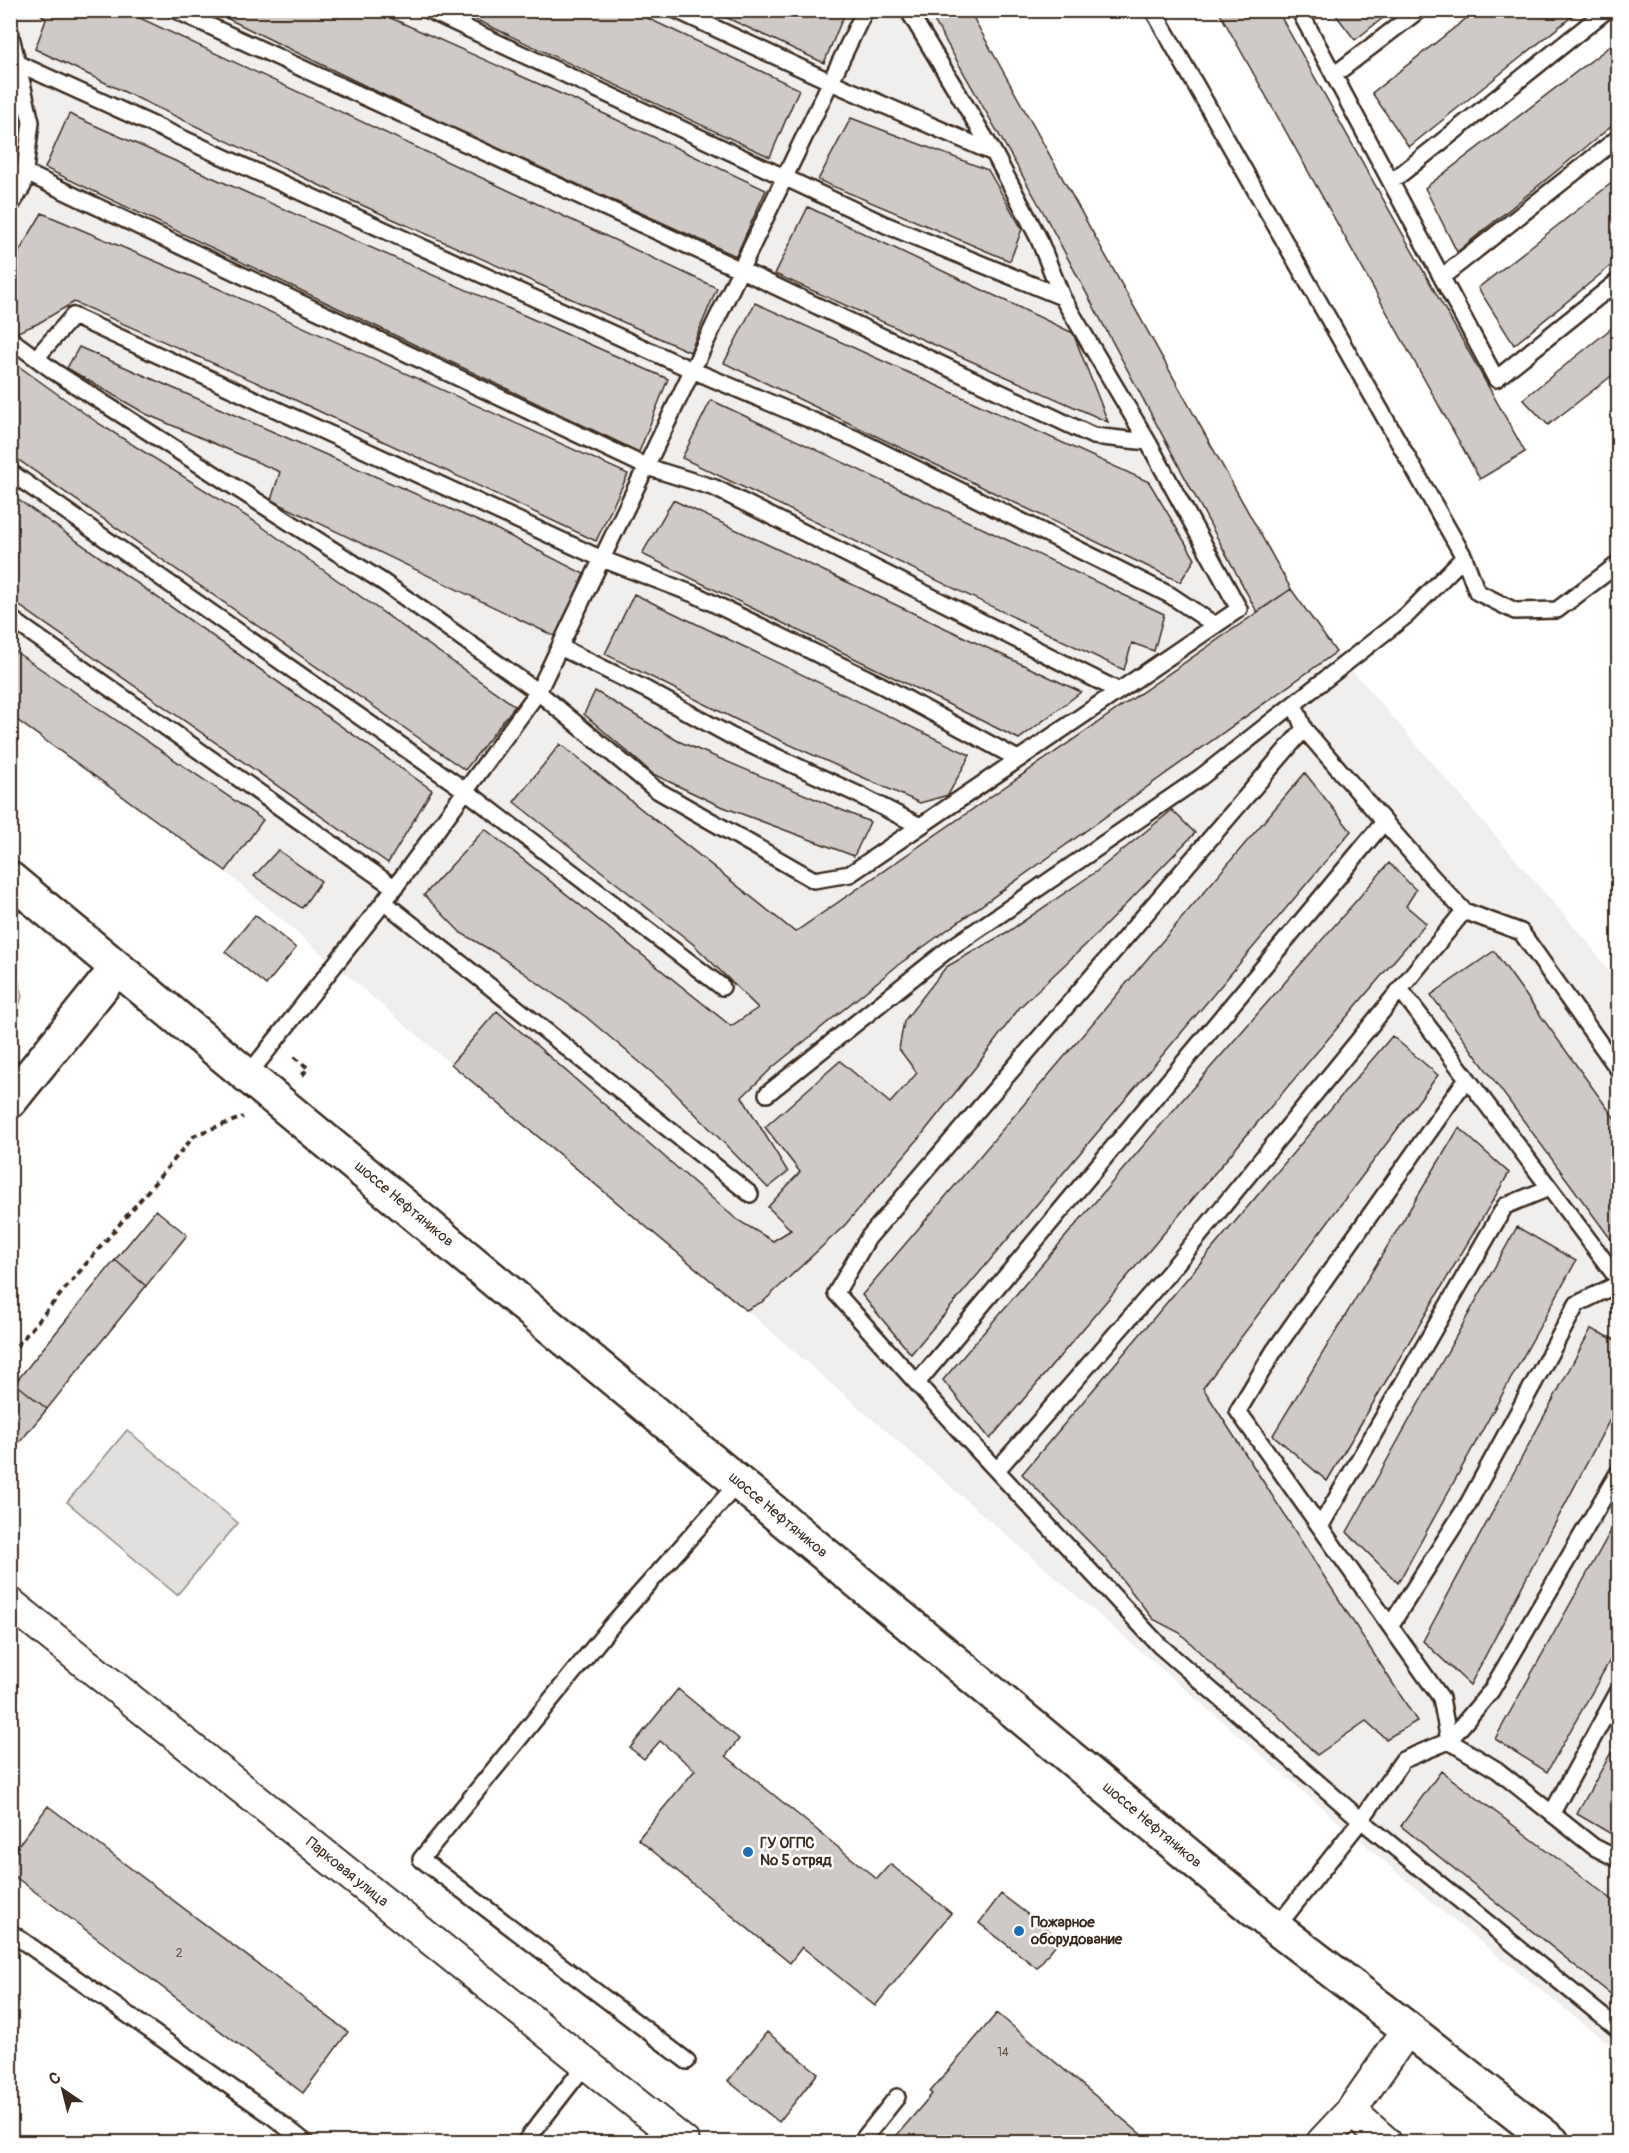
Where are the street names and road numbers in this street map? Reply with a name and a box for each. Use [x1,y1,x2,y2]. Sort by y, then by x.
street label: шоссе Нефтяников [350,1157,458,1251]
street label: шоссе Нефтяников [724,1468,832,1562]
street label: шоссе Нефтяников [1098,1778,1206,1872]
street label: Парковая улица [302,1833,392,1911]

